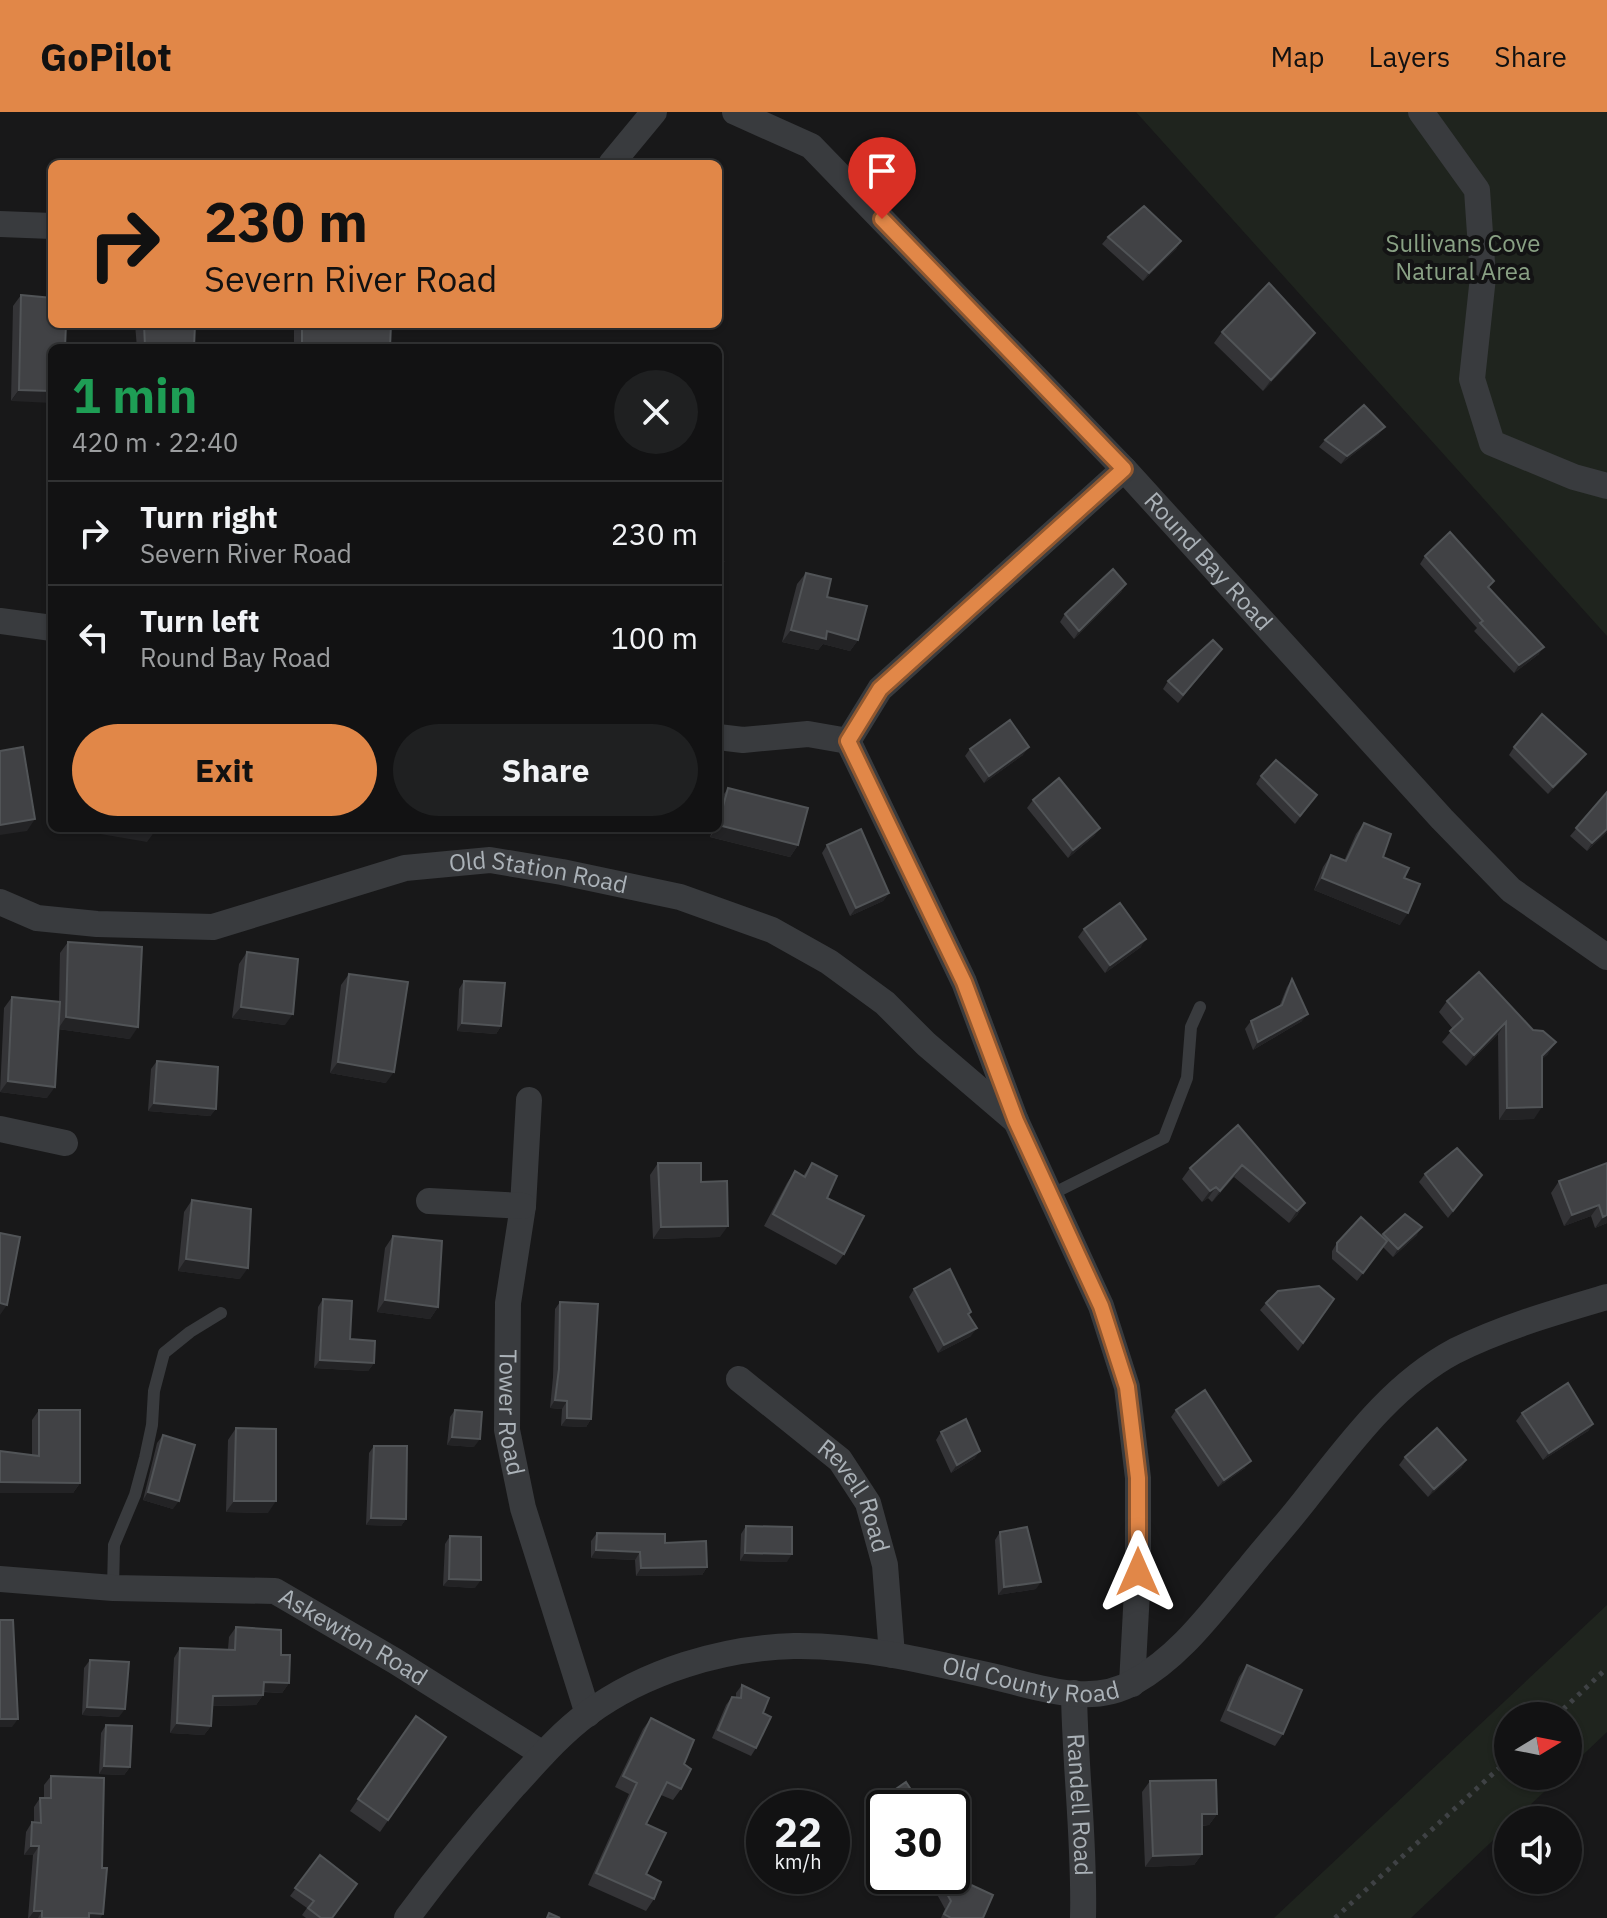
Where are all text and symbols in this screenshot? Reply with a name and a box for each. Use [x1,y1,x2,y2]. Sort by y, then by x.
text: GoPilot [40,32,172,81]
text: Map [1270,38,1324,75]
text: Layers [1368,38,1450,75]
text: Share [1494,38,1567,75]
pin [848,137,916,219]
icon: arrive [860,149,904,193]
text: 230 m [204,185,368,257]
icon: right [72,192,176,296]
park label: Sullivans Cove Natural Area [1386,227,1540,287]
text: Severn River Road [204,255,497,302]
text: 1 min [72,364,197,426]
button: close [614,370,698,454]
text: 420 m · 22:40 [72,425,238,459]
street label: Round Bay Road [1138,485,1280,637]
text: Turn right [140,497,278,536]
icon: right [72,511,116,555]
text: 230 m [611,514,698,553]
text: Severn River Road [140,536,352,570]
text: Turn left [140,601,259,640]
icon: left [72,615,116,659]
text: 100 m [611,618,698,657]
text: Round Bay Road [140,640,331,674]
button: Exit [72,724,377,816]
button: Share [393,724,698,816]
street label: Old Station Road [447,843,631,900]
street label: Tower Road [492,1349,533,1478]
street label: Revell Road [811,1431,898,1556]
position arrow [1096,1530,1180,1614]
street label: Askewton Road [274,1580,434,1692]
street label: Old County Road [939,1648,1123,1709]
north arrow [1494,1702,1582,1790]
map controls [1494,1702,1582,1894]
street label: Randell Road [1060,1733,1100,1876]
speed limit sign: 30 [866,1790,970,1894]
text: 22 [774,1806,822,1858]
button: sound [1494,1806,1582,1894]
text: km/h [774,1848,822,1875]

